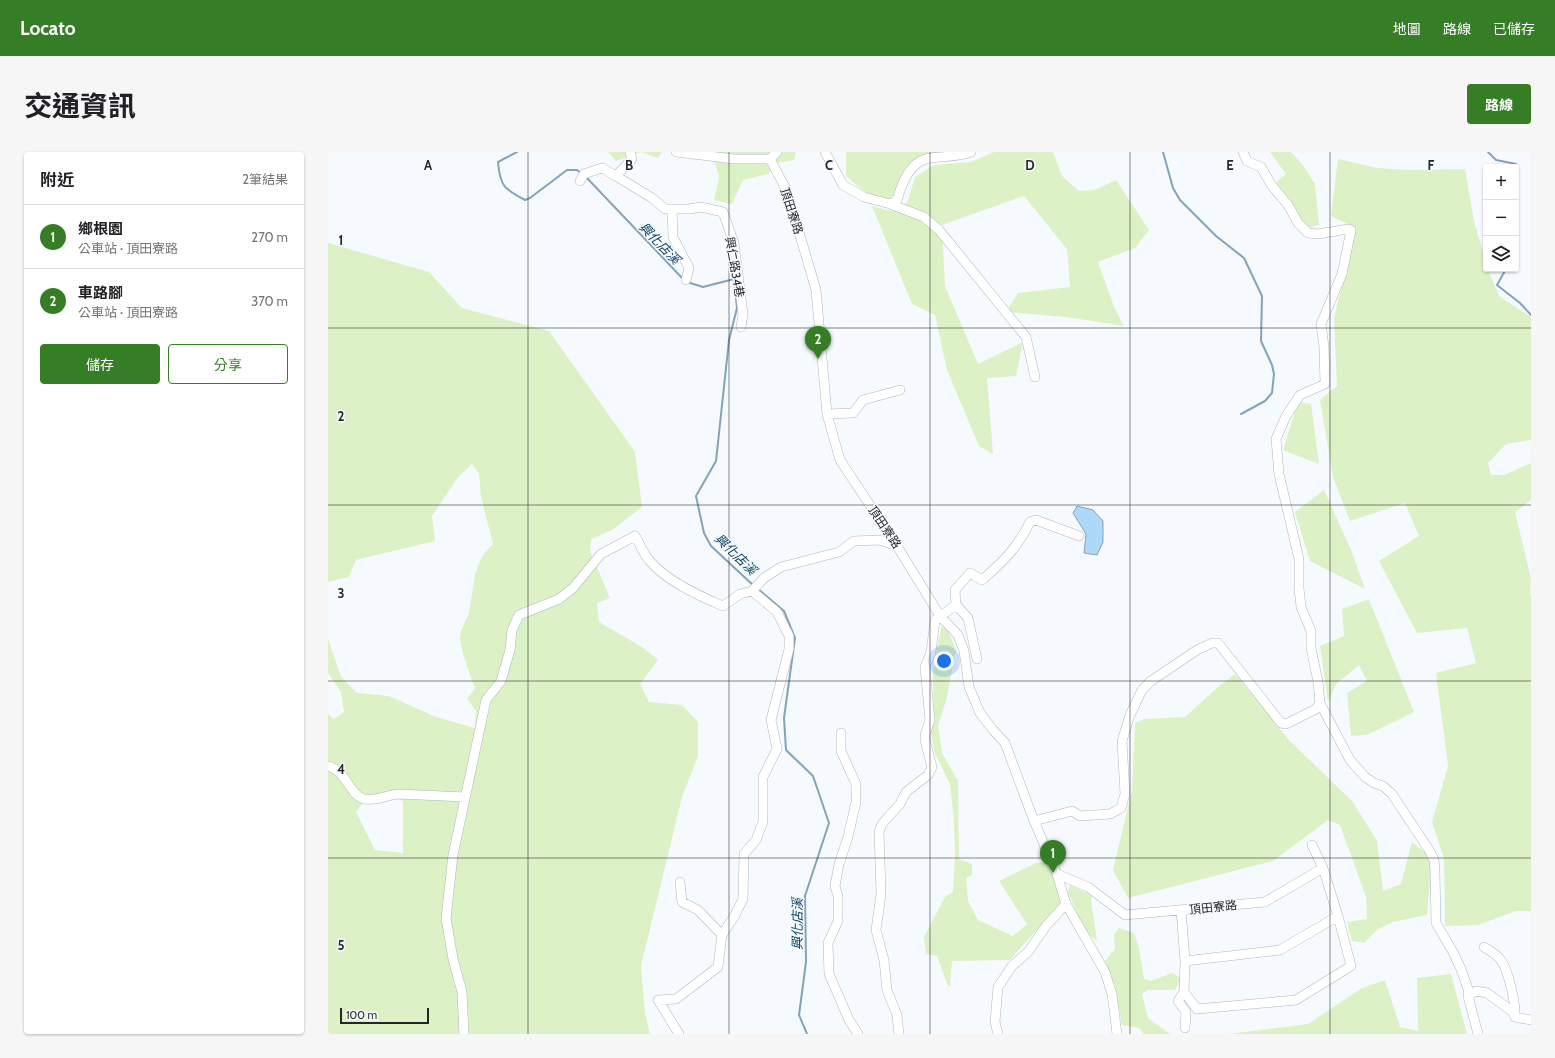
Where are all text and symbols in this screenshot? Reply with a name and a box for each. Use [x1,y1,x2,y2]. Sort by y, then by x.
text: Locato [20,17,76,40]
text: 地圖 [1393,20,1421,38]
text: 路線 [1443,20,1471,38]
text: 已儲存 [1493,20,1535,38]
button: 路線 [1467,84,1531,124]
text: 交通資訊 [24,89,136,123]
text: A [424,157,433,173]
text: B [625,157,633,173]
text: C [825,157,833,173]
text: D [1025,157,1035,173]
text: E [1226,157,1234,173]
text: F [1428,157,1435,173]
map controls [1483,164,1519,272]
button: + [1483,164,1519,200]
text: 附近 [40,170,74,190]
text: 2筆結果 [242,171,288,187]
street label: 頂田寮路 [777,186,807,236]
button: − [1483,200,1519,236]
water label: 興化店溪 [636,219,685,269]
text: 鄉根園 [78,220,123,238]
text: 1 [51,229,55,245]
text: 270 m [251,229,288,245]
text: 1 [339,232,343,248]
street label: 興仁路34巷 [722,235,748,299]
button: layers [1483,236,1519,272]
text: 公車站 · 頂田寮路 [78,240,178,256]
text: 車路腳 [78,284,123,302]
text: 2 [50,293,56,309]
text: 370 m [251,293,288,309]
text: 公車站 · 頂田寮路 [78,304,178,320]
pin: 2 [805,326,831,359]
button: 儲存 [40,344,160,384]
button: 分享 [168,344,288,384]
text: 2 [338,408,345,424]
street label: 頂田寮路 [865,503,905,551]
water label: 興化店溪 [712,530,762,579]
text: 3 [337,585,345,601]
your location [934,651,954,671]
text: 4 [337,761,345,777]
pin: 1 [1040,840,1066,873]
water label: 興化店溪 [789,896,805,950]
street label: 頂田寮路 [1188,897,1238,917]
text: 5 [338,937,345,953]
scale bar [340,1006,429,1025]
text: 100 m [346,1008,377,1022]

